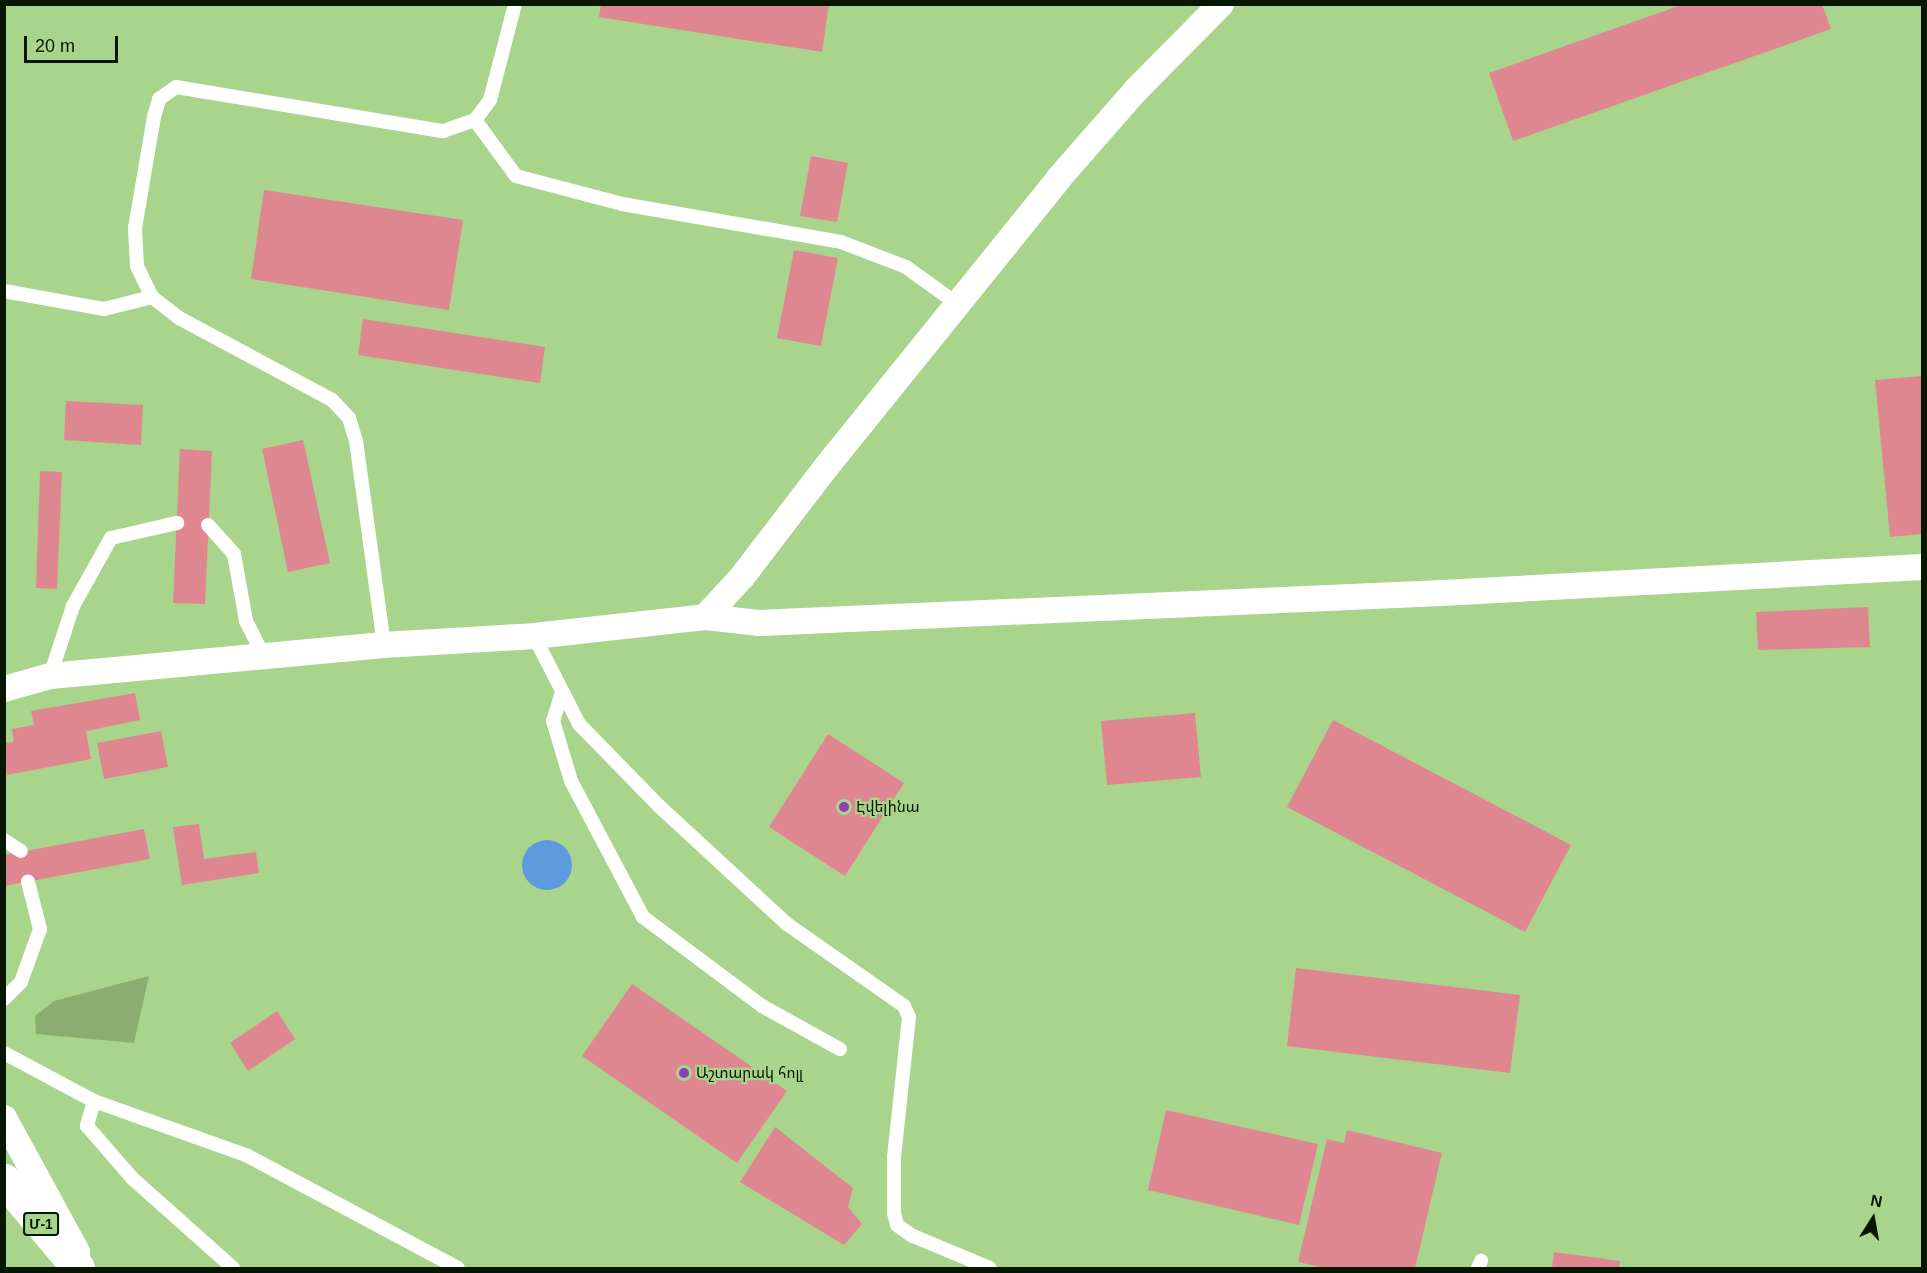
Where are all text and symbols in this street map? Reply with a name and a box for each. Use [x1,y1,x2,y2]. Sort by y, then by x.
scale bar [27,24,122,62]
text: 20 m [35,36,75,56]
place label: Էվելինա [856,798,919,816]
marker: Էվելինա [837,800,851,814]
place label: Աշտարակ հոլլ [696,1064,803,1082]
marker: Աշտարակ հոլլ [677,1066,691,1080]
north arrow [1843,1189,1903,1249]
text: N [1869,1191,1884,1210]
road number: Մ-1 [23,1213,59,1235]

